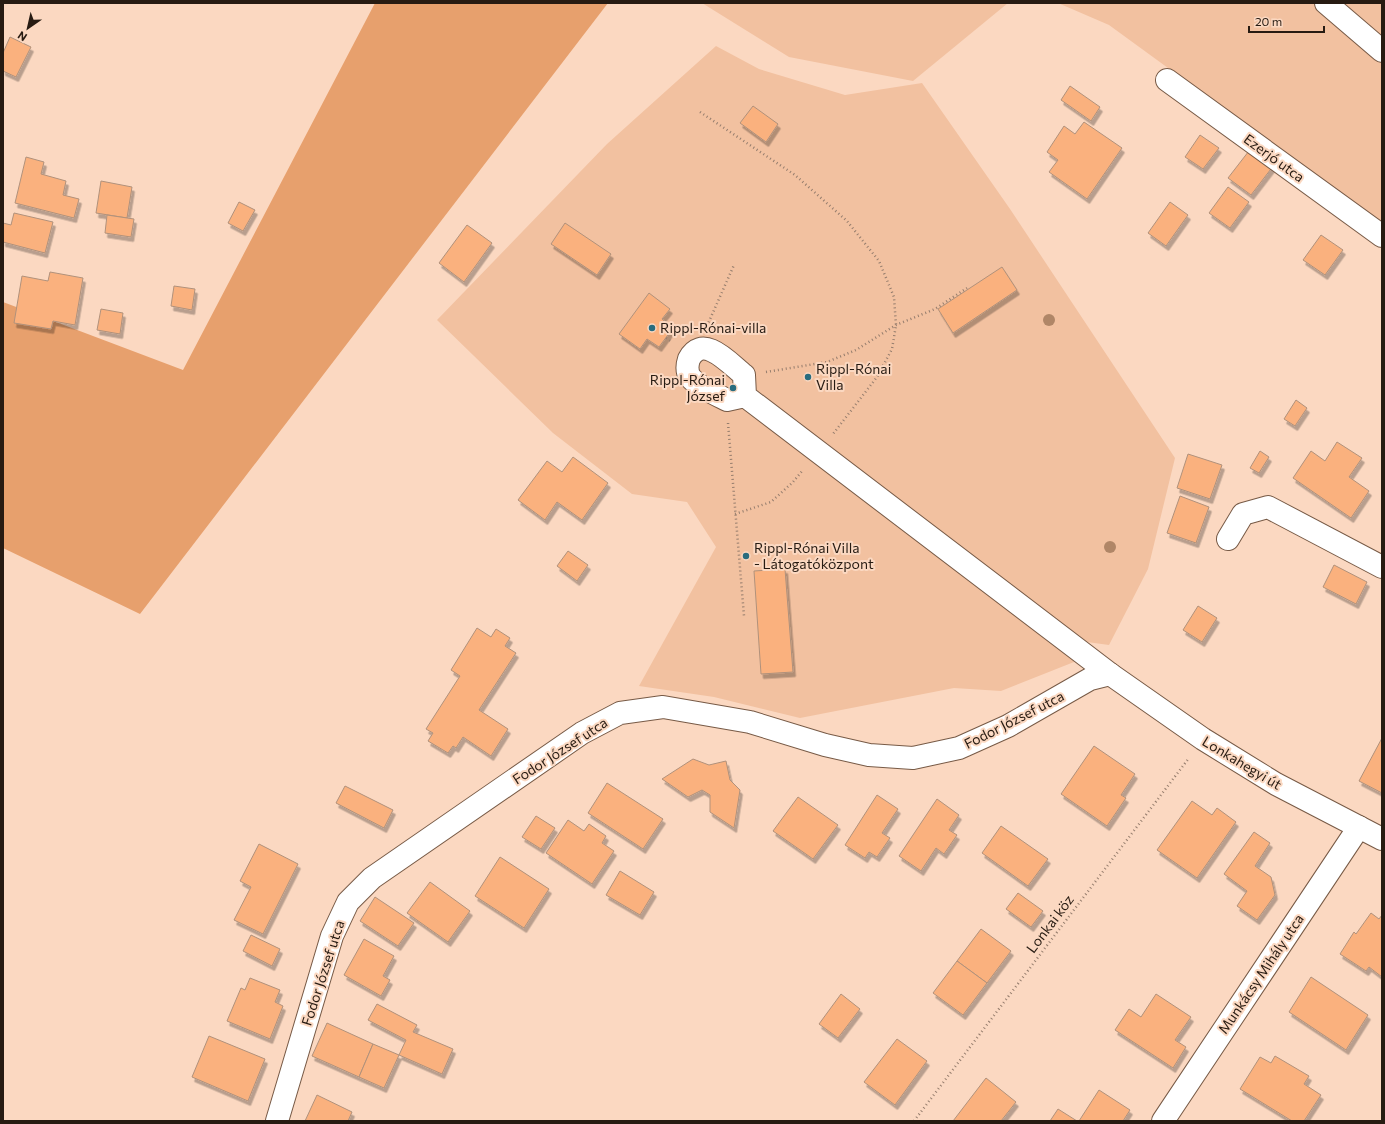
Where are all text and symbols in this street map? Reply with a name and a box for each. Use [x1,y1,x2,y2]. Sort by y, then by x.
north arrow [8,8,48,48]
scale bar [1249,8,1324,34]
text: 20 m [1255,14,1282,28]
text: N [15,29,29,44]
street label: Ezerjó utca [1241,130,1308,185]
place label: Rippl-Rónai-villa [660,319,766,336]
marker: Rippl-Rónai-villa [647,323,657,333]
place label: Rippl-Rónai Villa [816,360,891,393]
place label: Rippl-Rónai József [650,371,725,404]
marker: Rippl-Rónai Villa [803,372,813,382]
marker: Rippl-Rónai József [728,383,738,393]
place label: Rippl-Rónai Villa - Látogatóközpont [754,539,874,572]
marker: Rippl-Rónai Villa - Látogatóközpont [741,551,751,561]
street label: Fodor József utca [961,687,1067,752]
street label: Fodor József utca [509,714,610,788]
street label: Lonkahegyi út [1200,732,1285,793]
street label: Lonkai köz [1022,891,1077,956]
street label: Munkácsy Mihály utca [1214,911,1307,1037]
street label: Fodor József utca [297,918,348,1028]

